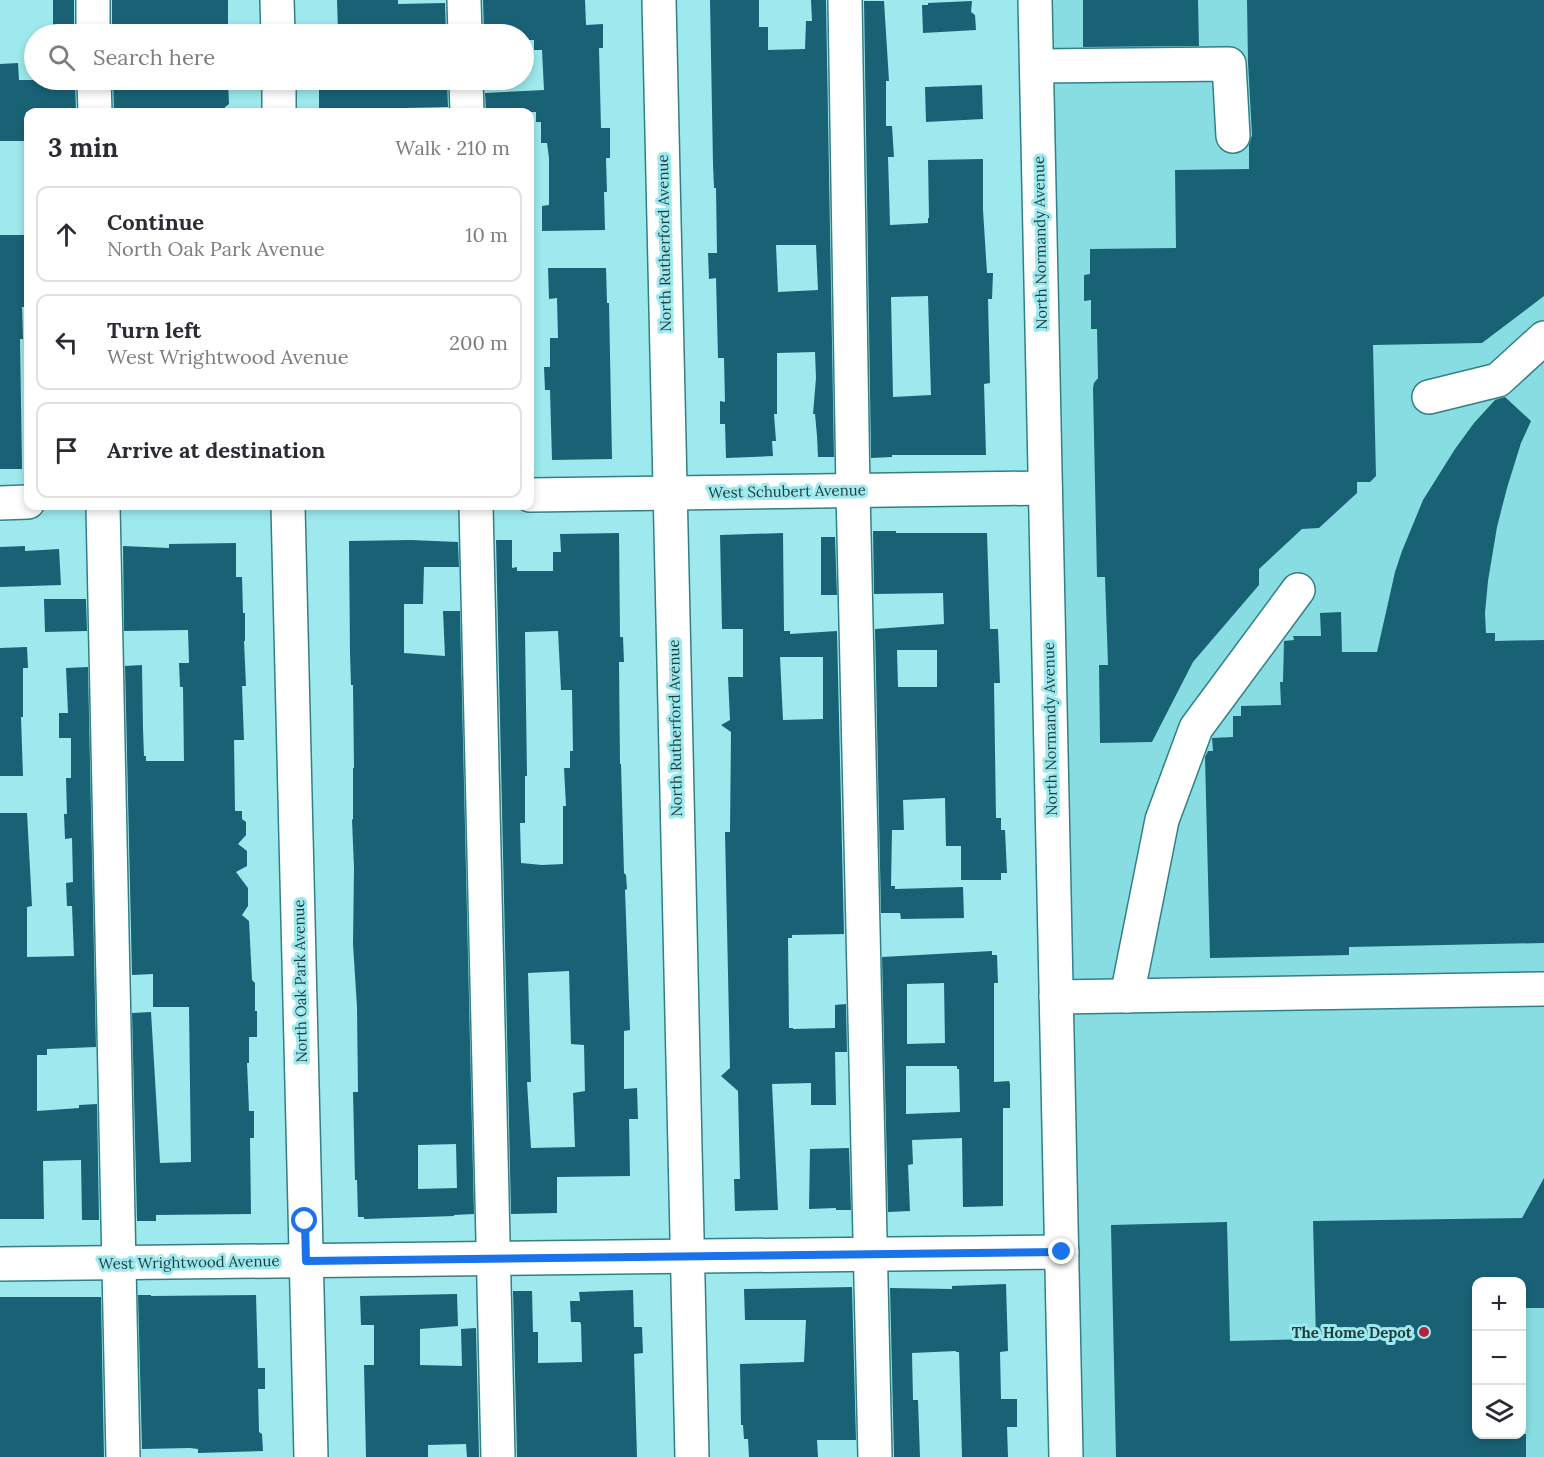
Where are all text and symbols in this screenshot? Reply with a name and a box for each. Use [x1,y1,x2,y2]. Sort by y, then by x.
search box [24,24,534,90]
icon: search [45,41,78,74]
text: Search here [93,43,215,71]
text: 3 min [48,131,118,164]
text: Walk · 210 m [395,135,510,160]
street label: North Rutherford Avenue [653,154,675,332]
street label: North Normandy Avenue [1029,156,1051,330]
text: Continue [107,208,204,236]
icon: ahead [50,218,83,251]
text: 10 m [465,222,508,247]
text: North Oak Park Avenue [107,236,324,261]
text: Turn left [107,316,201,344]
icon: left [50,326,83,359]
text: 200 m [449,330,508,355]
text: West Wrightwood Avenue [107,344,349,369]
icon: arrive [50,434,83,467]
text: Arrive at destination [107,436,325,464]
street label: West Schubert Avenue [708,480,866,502]
street label: North Rutherford Avenue [664,639,686,817]
street label: North Normandy Avenue [1039,642,1061,816]
street label: North Oak Park Avenue [289,899,311,1063]
route start [291,1207,317,1233]
route end [1048,1238,1074,1264]
street label: West Wrightwood Avenue [98,1251,280,1273]
map controls [1472,1277,1526,1439]
button: + [1472,1277,1526,1331]
place label: The Home Depot [1292,1323,1413,1342]
marker: The Home Depot [1417,1325,1431,1339]
button: − [1472,1331,1526,1385]
button: layers [1472,1385,1526,1439]

